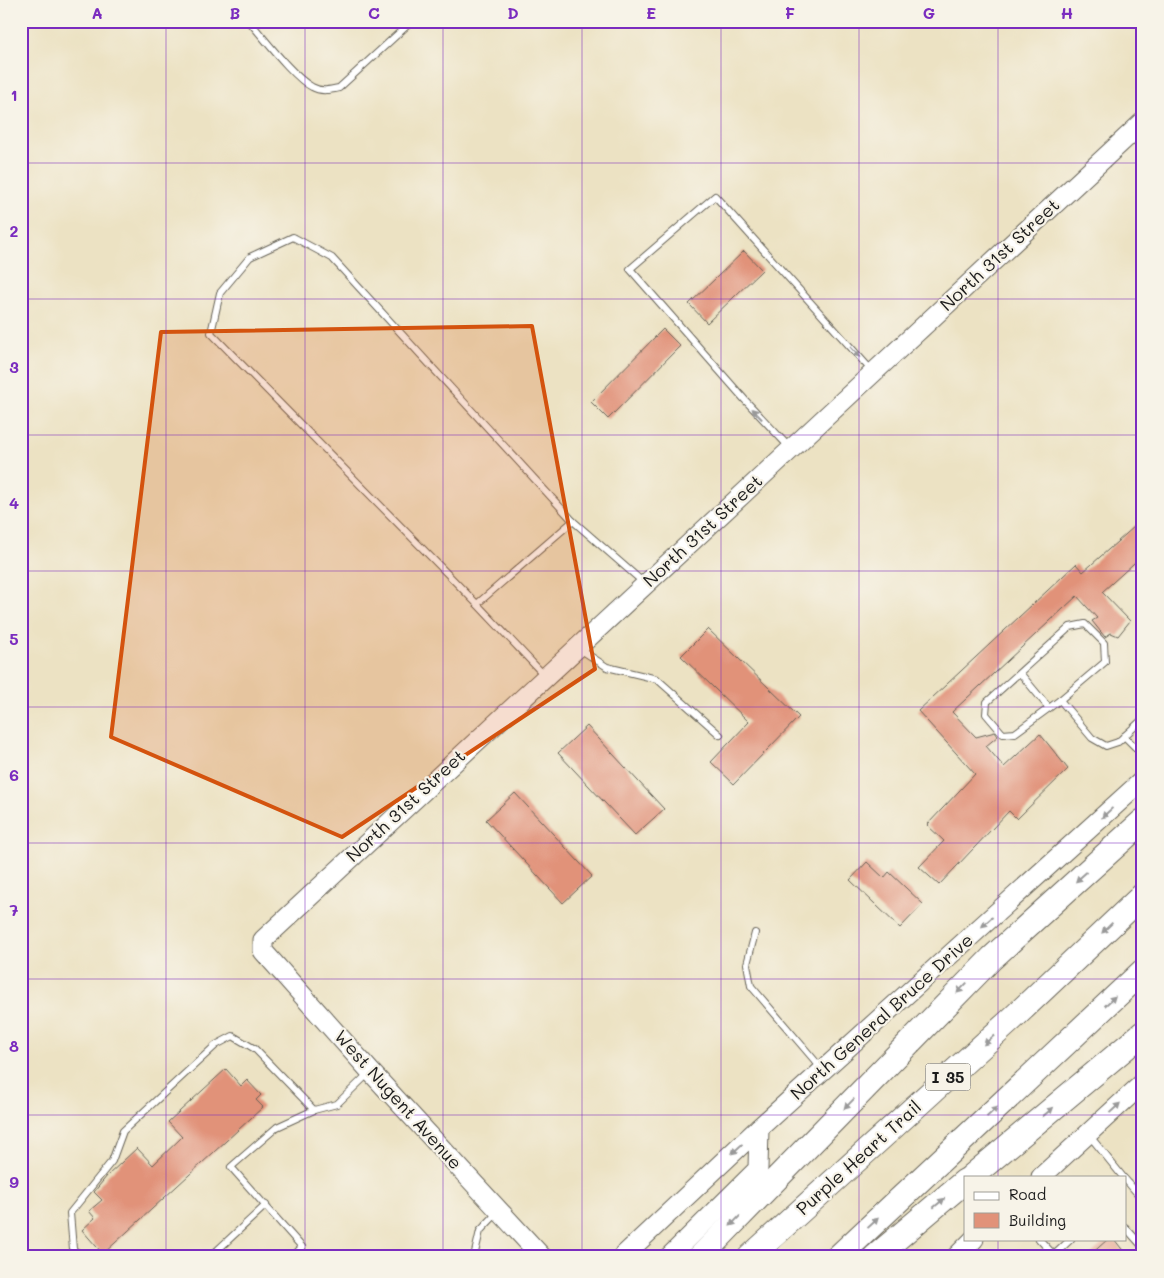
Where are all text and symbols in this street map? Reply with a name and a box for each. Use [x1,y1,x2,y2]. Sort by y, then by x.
text: A [91,2,103,23]
text: B [230,2,240,23]
text: C [368,2,380,23]
text: D [507,2,519,23]
text: E [646,2,656,23]
text: F [785,2,795,23]
text: G [923,2,935,23]
text: H [1061,2,1073,23]
text: 1 [10,84,18,105]
street label: North 31st Street [934,193,1064,316]
text: 2 [10,220,19,241]
one-way arrow [849,346,861,358]
text: 3 [9,356,19,377]
one-way arrow [751,408,763,420]
street label: North 31st Street [637,469,767,592]
text: 4 [9,492,19,513]
text: 5 [9,628,19,649]
street label: North 31st Street [340,744,470,867]
text: 6 [9,764,19,785]
one-way arrow [1101,807,1113,819]
one-way arrow [1075,871,1087,883]
text: 7 [10,899,19,920]
one-way arrow [980,917,993,928]
one-way arrow [1102,922,1114,934]
street label: North General Bruce Drive [785,928,978,1105]
one-way arrow [957,982,969,994]
one-way arrow [1104,995,1116,1007]
street label: West Nugent Avenue [330,1024,468,1174]
one-way arrow [984,1034,996,1046]
text: 8 [9,1035,19,1056]
road number: I 35 [926,1064,970,1090]
street label: Purple Heart Trail [791,1095,926,1220]
one-way arrow [843,1098,855,1110]
one-way arrow [1109,1102,1121,1114]
one-way arrow [985,1106,997,1118]
one-way arrow [1042,1106,1055,1117]
one-way arrow [731,1143,743,1155]
text: 9 [9,1171,19,1192]
legend [964,1176,1126,1240]
text: Road [1009,1184,1046,1204]
one-way arrow [933,1197,945,1209]
text: Building [1009,1210,1066,1230]
one-way arrow [729,1214,741,1226]
one-way arrow [867,1217,879,1229]

